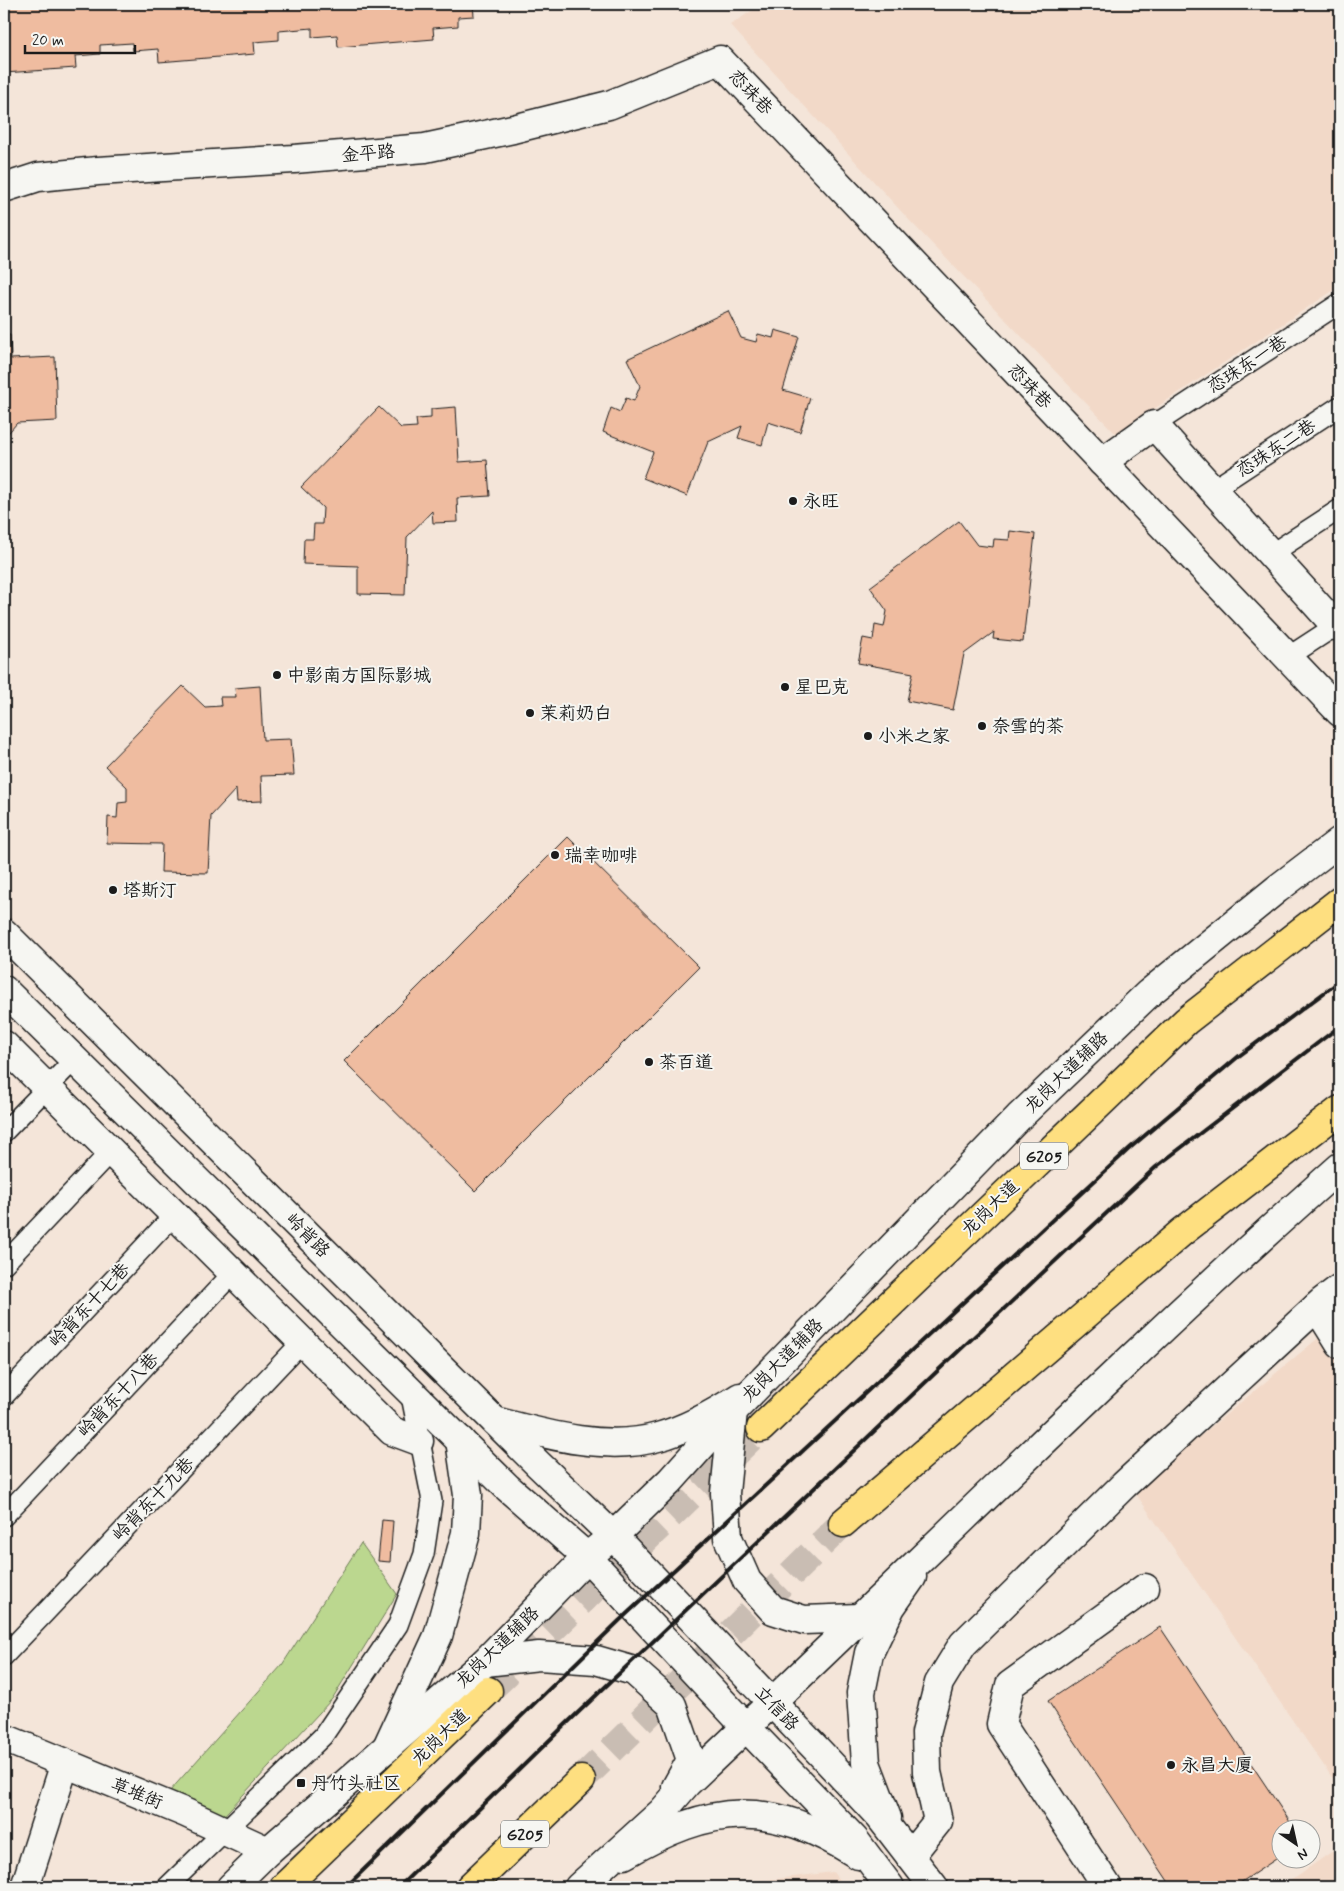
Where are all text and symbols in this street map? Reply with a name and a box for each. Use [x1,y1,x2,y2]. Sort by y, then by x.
scale bar [25,22,135,54]
text: 20 m [32,31,64,51]
street label: 恋珠巷 [723,65,778,120]
street label: 金平路 [340,140,396,168]
street label: 恋珠东一巷 [1203,330,1292,399]
street label: 恋珠巷 [1002,359,1057,414]
street label: 恋珠东二巷 [1232,414,1321,483]
place label: 永旺 [803,490,839,514]
marker: 永旺 [787,495,799,507]
place label: 中影南方国际影城 [287,664,431,688]
marker: 中影南方国际影城 [271,669,283,681]
place label: 星巴克 [795,676,849,700]
marker: 星巴克 [779,681,791,693]
place label: 茉莉奶白 [540,702,612,726]
marker: 茉莉奶白 [524,707,536,719]
place label: 奈雪的茶 [992,715,1064,739]
marker: 奈雪的茶 [976,720,988,732]
place label: 小米之家 [878,725,950,749]
marker: 小米之家 [862,730,874,742]
place label: 瑞幸咖啡 [565,844,637,868]
marker: 瑞幸咖啡 [549,849,561,861]
place label: 塔斯汀 [123,879,177,903]
marker: 塔斯汀 [107,884,119,896]
street label: 龙岗大道辅路 [1020,1027,1114,1119]
place label: 茶百道 [659,1051,713,1075]
marker: 茶百道 [643,1056,655,1068]
road number: G205 [1020,1142,1068,1170]
street label: 龙岗大道 [956,1175,1025,1242]
street label: 岭背路 [280,1208,335,1263]
street label: 岭背东十七巷 [44,1258,135,1353]
street label: 龙岗大道辅路 [737,1314,829,1408]
street label: 岭背东十八巷 [73,1348,164,1443]
street label: 岭背东十九巷 [108,1453,200,1547]
street label: 龙岗大道辅路 [451,1602,545,1694]
street label: 立信路 [749,1681,804,1736]
street label: 龙岗大道 [406,1704,475,1771]
place label: 永昌大厦 [1181,1754,1253,1778]
marker: 永昌大厦 [1165,1759,1177,1771]
place label: 丹竹头社区 [311,1772,401,1796]
street label: 草堆街 [107,1773,166,1815]
marker: 丹竹头社区 [295,1777,307,1789]
north arrow [1272,1818,1322,1868]
road number: G205 [501,1820,549,1848]
text: N [1294,1844,1312,1864]

